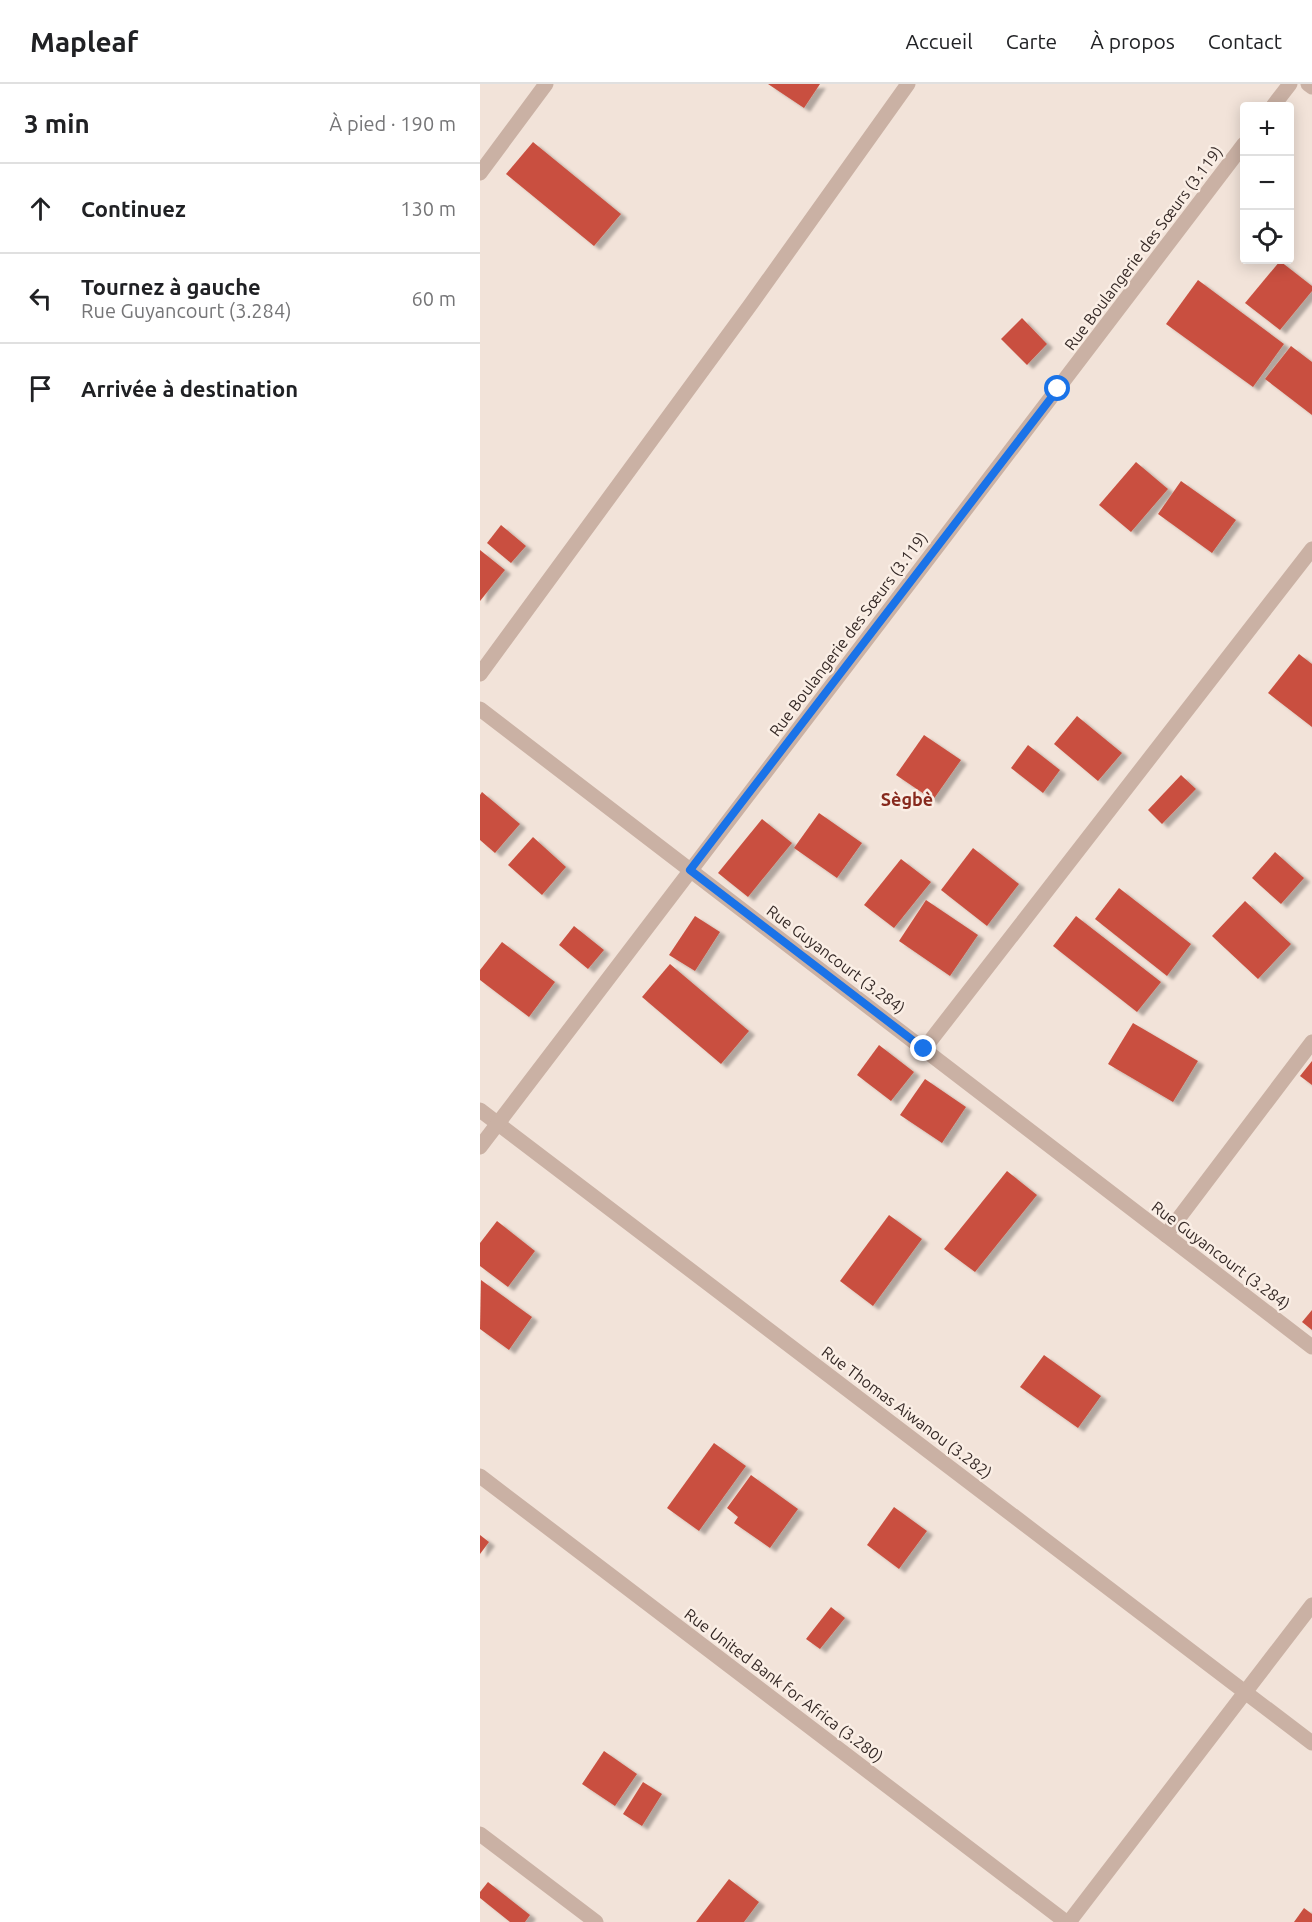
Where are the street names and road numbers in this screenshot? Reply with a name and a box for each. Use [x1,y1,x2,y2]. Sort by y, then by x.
street label: Rue Boulangerie des Sœurs (3.119) [1060,143,1226,354]
street label: Rue Boulangerie des Sœurs (3.119) [765,529,931,740]
street label: Rue Guyancourt (3.284) [763,901,909,1018]
street label: Rue Guyancourt (3.284) [1148,1197,1294,1314]
street label: Rue Thomas Aiwanou (3.282) [818,1342,995,1483]
street label: Rue United Bank for Africa (3.280) [681,1604,887,1766]

